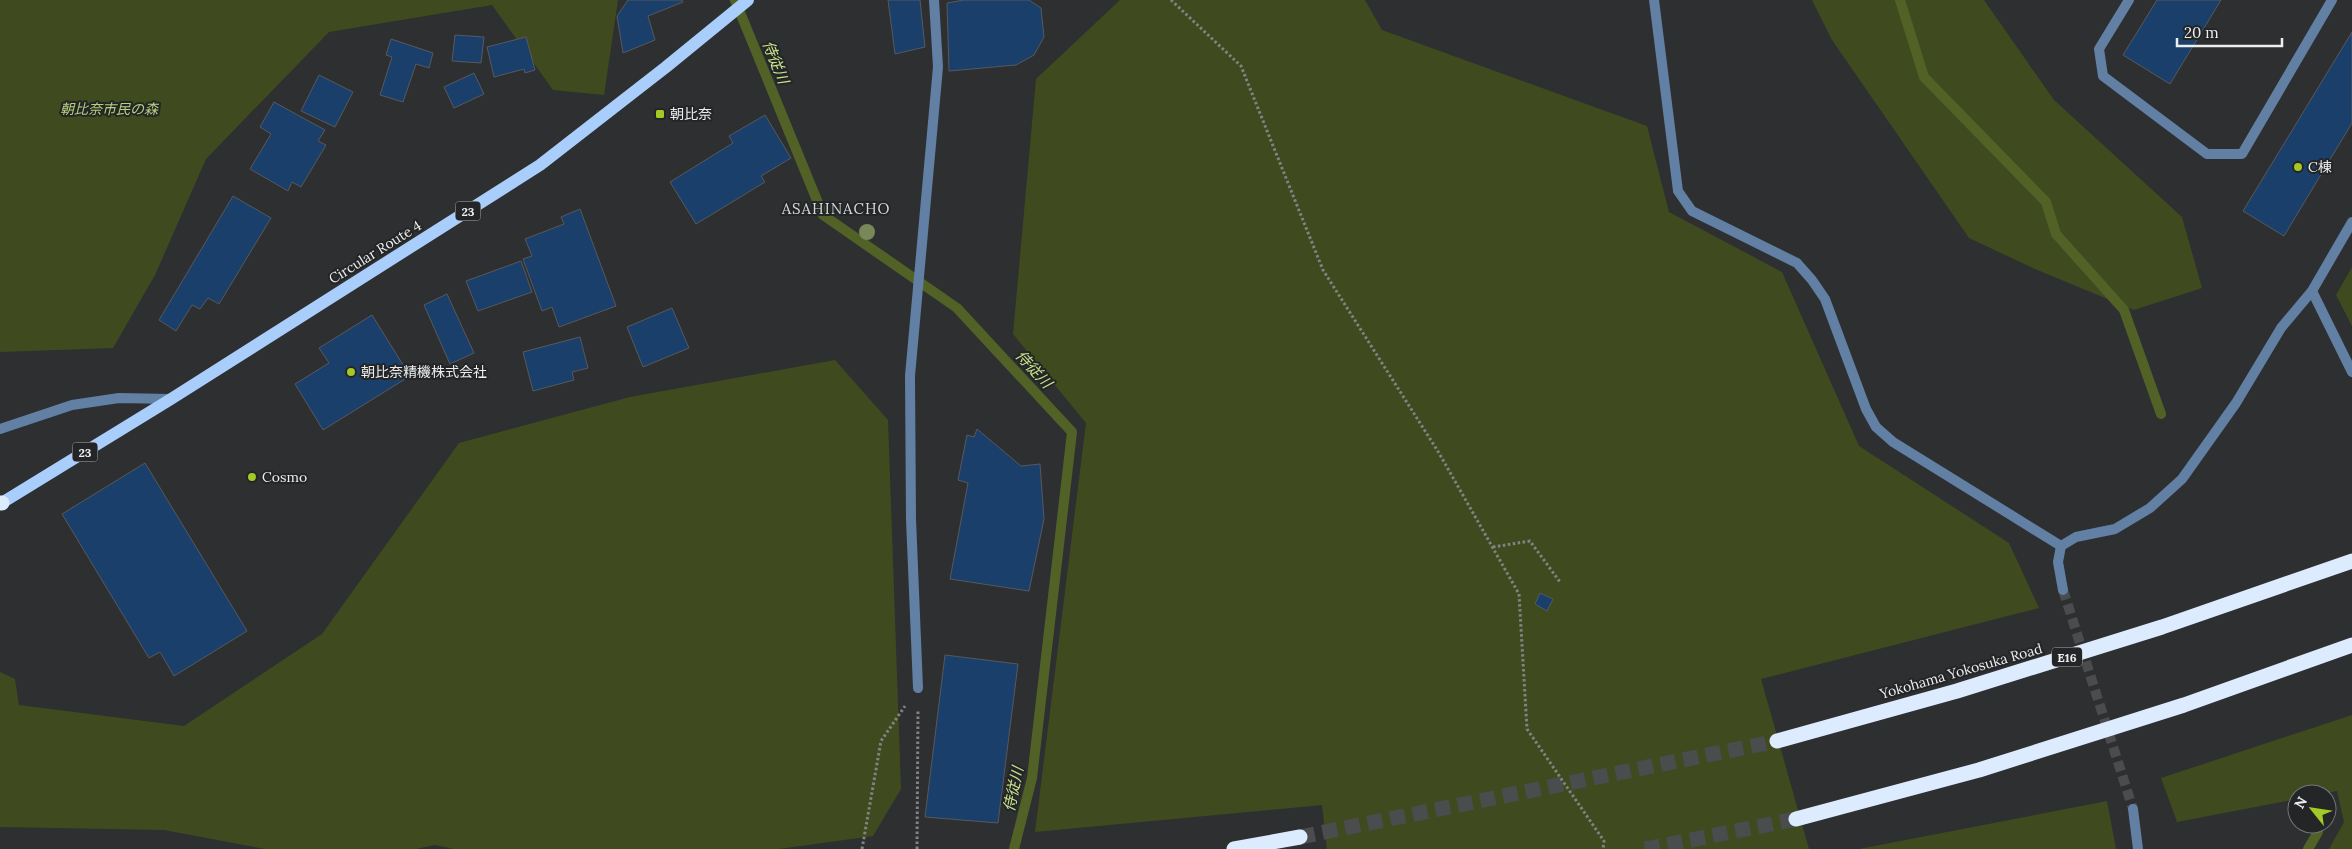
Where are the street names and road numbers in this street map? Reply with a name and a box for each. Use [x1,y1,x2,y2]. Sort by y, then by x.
road number: 23 [456,202,480,220]
street label: Circular Route 4 [325,216,425,288]
road number: 23 [72,442,98,462]
street label: Yokohama Yokosuka Road [1877,639,2044,703]
road number: E16 [2052,648,2082,666]

